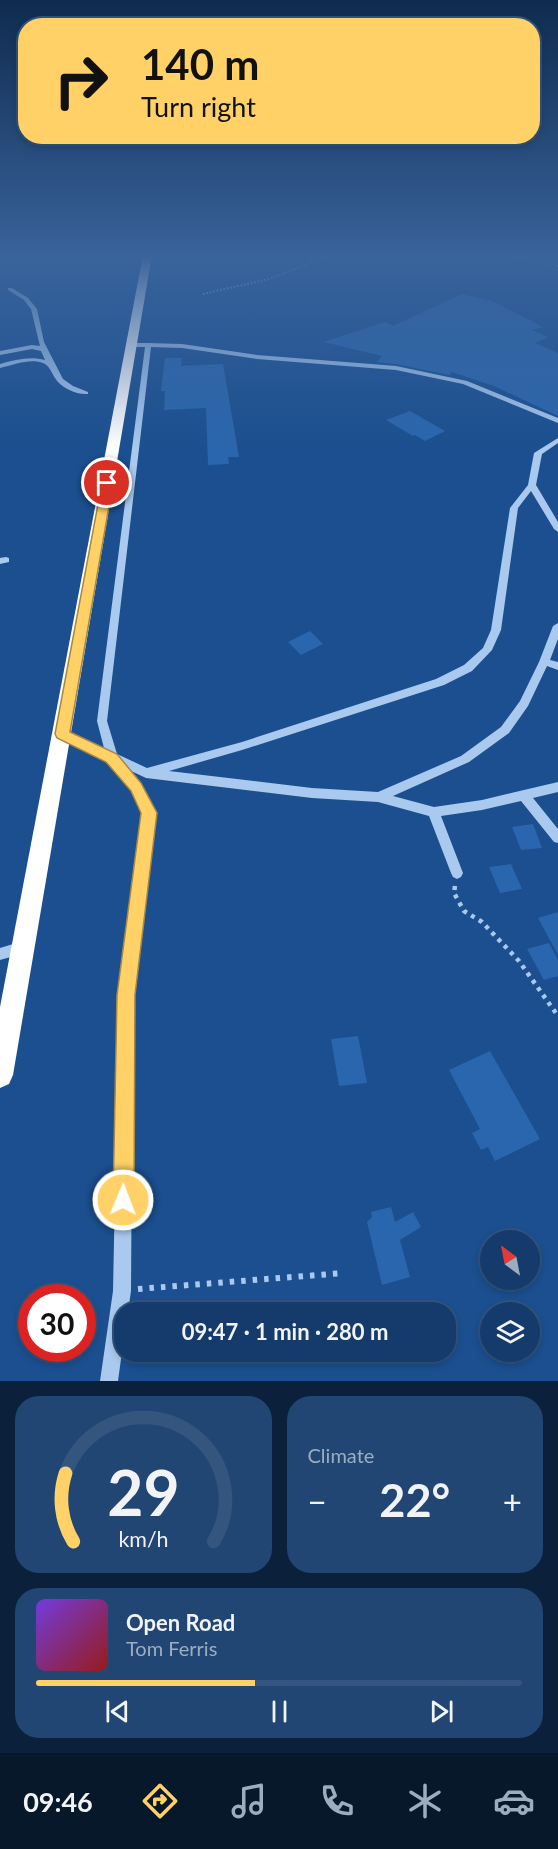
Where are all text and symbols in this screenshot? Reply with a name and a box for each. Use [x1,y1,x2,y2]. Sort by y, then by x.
text: 140 m [141,39,259,89]
icon: right [42,42,120,120]
text: Turn right [141,90,256,123]
pin [81,457,132,508]
icon: arrive [90,466,123,499]
position arrow [91,1168,155,1232]
north arrow [480,1230,540,1290]
map controls [480,1230,540,1362]
speed limit sign: 30 [18,1284,96,1362]
button: layers [480,1302,540,1362]
text: 09:47 · 1 min · 280 m [182,1318,388,1345]
text: Climate [308,1443,374,1467]
text: 29 [107,1454,179,1529]
text: 22° [379,1473,450,1527]
text: − [308,1481,327,1521]
text: + [503,1481,522,1521]
text: km/h [118,1526,168,1552]
text: Open Road [126,1609,235,1636]
text: Tom Ferris [126,1636,217,1660]
icon: previous [101,1695,134,1728]
icon: pause [263,1695,296,1728]
icon: next [425,1695,458,1728]
icon: directions [139,1780,181,1822]
icon: music [228,1780,270,1822]
icon: phone [316,1780,358,1822]
icon: climate [404,1780,446,1822]
icon: car [493,1780,535,1822]
text: 09:46 [23,1785,93,1818]

